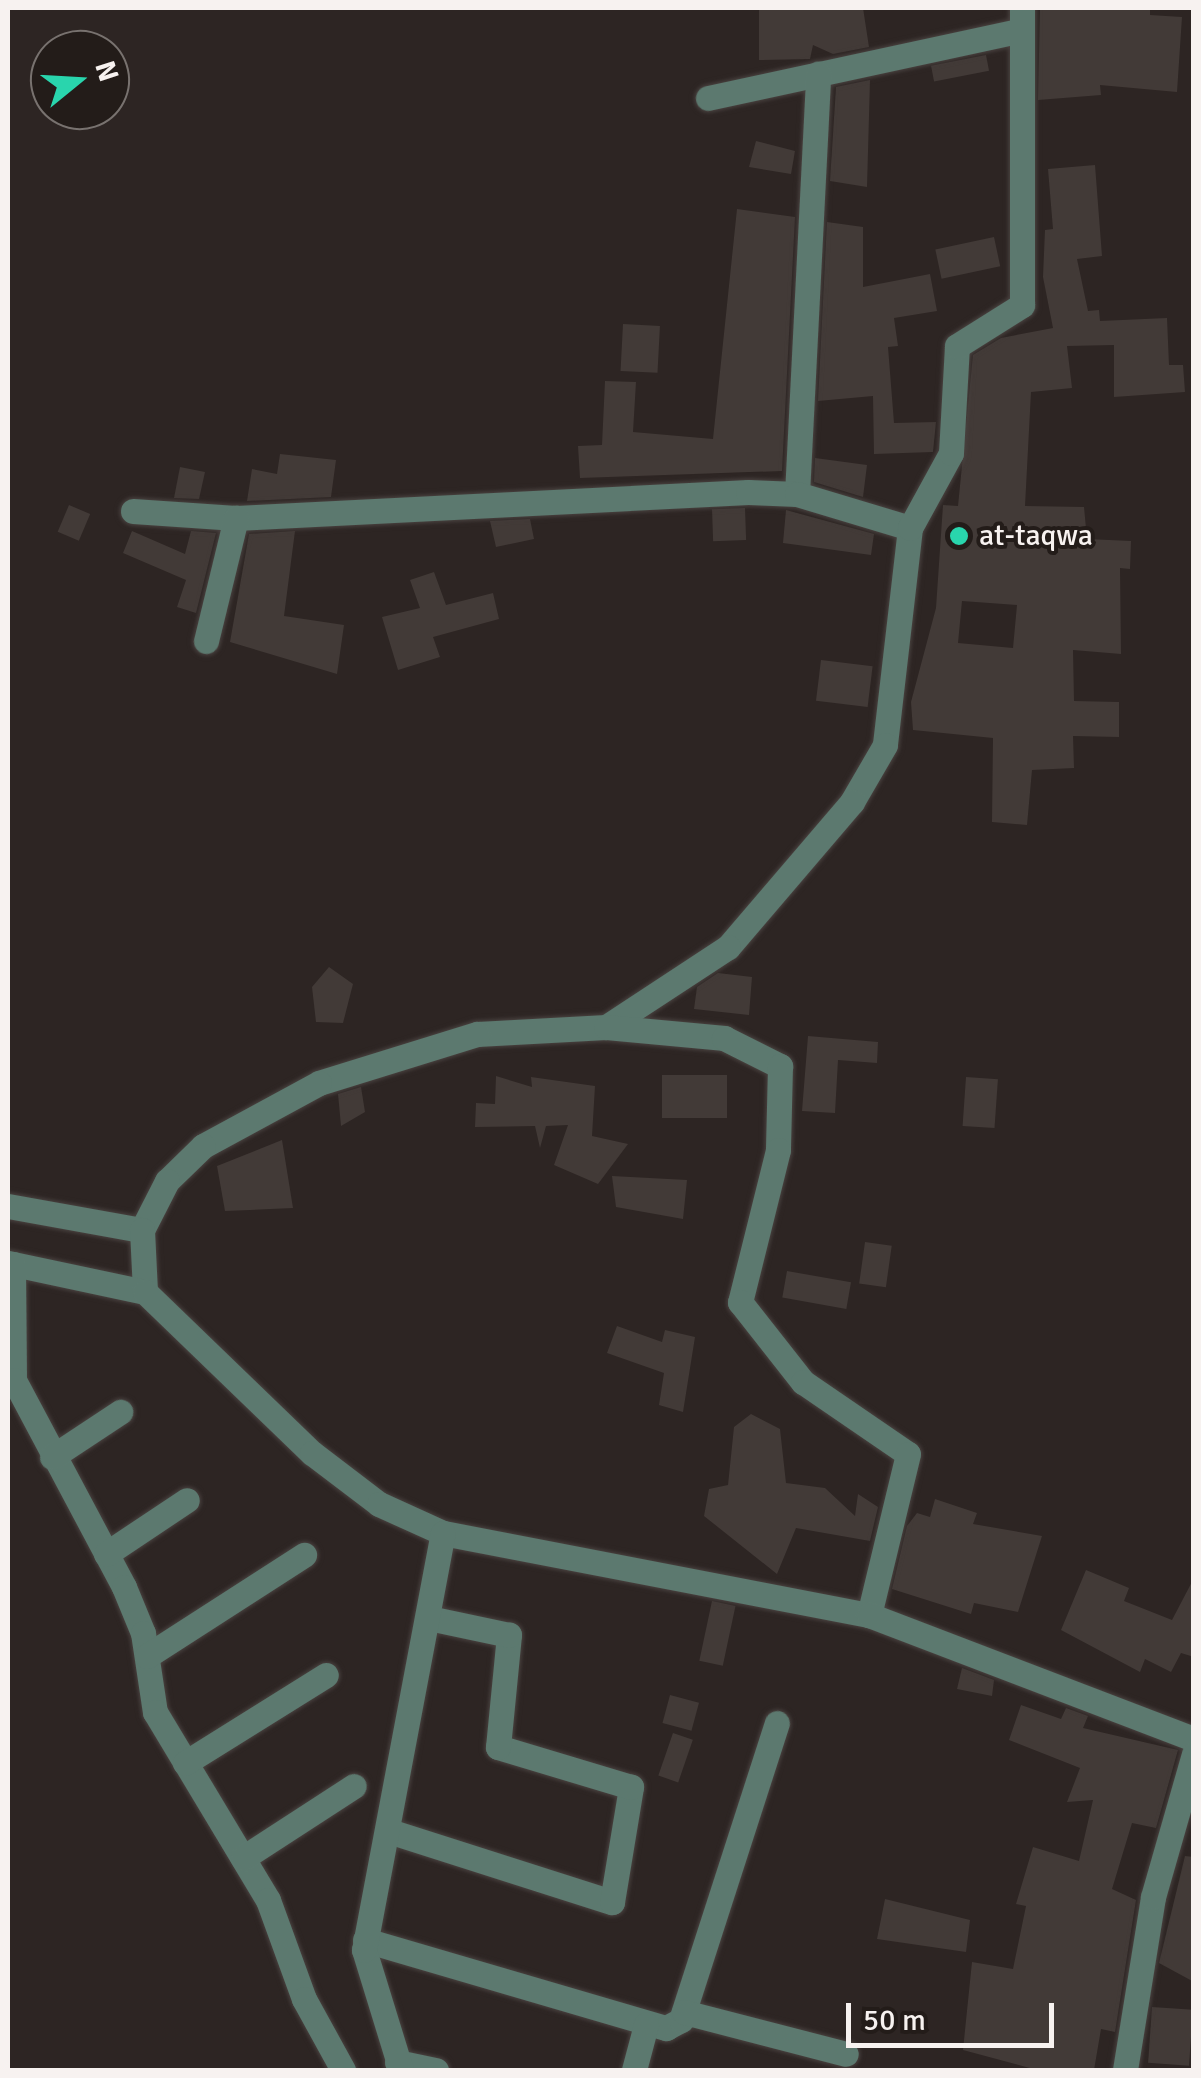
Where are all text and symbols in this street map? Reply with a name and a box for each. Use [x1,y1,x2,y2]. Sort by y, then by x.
north arrow [30,30,130,130]
text: N [87,57,126,86]
place label: at-taqwa [979,518,1093,554]
marker: at-taqwa [948,525,970,547]
scale bar [851,1983,1058,2045]
text: 50 m [863,2002,926,2039]

